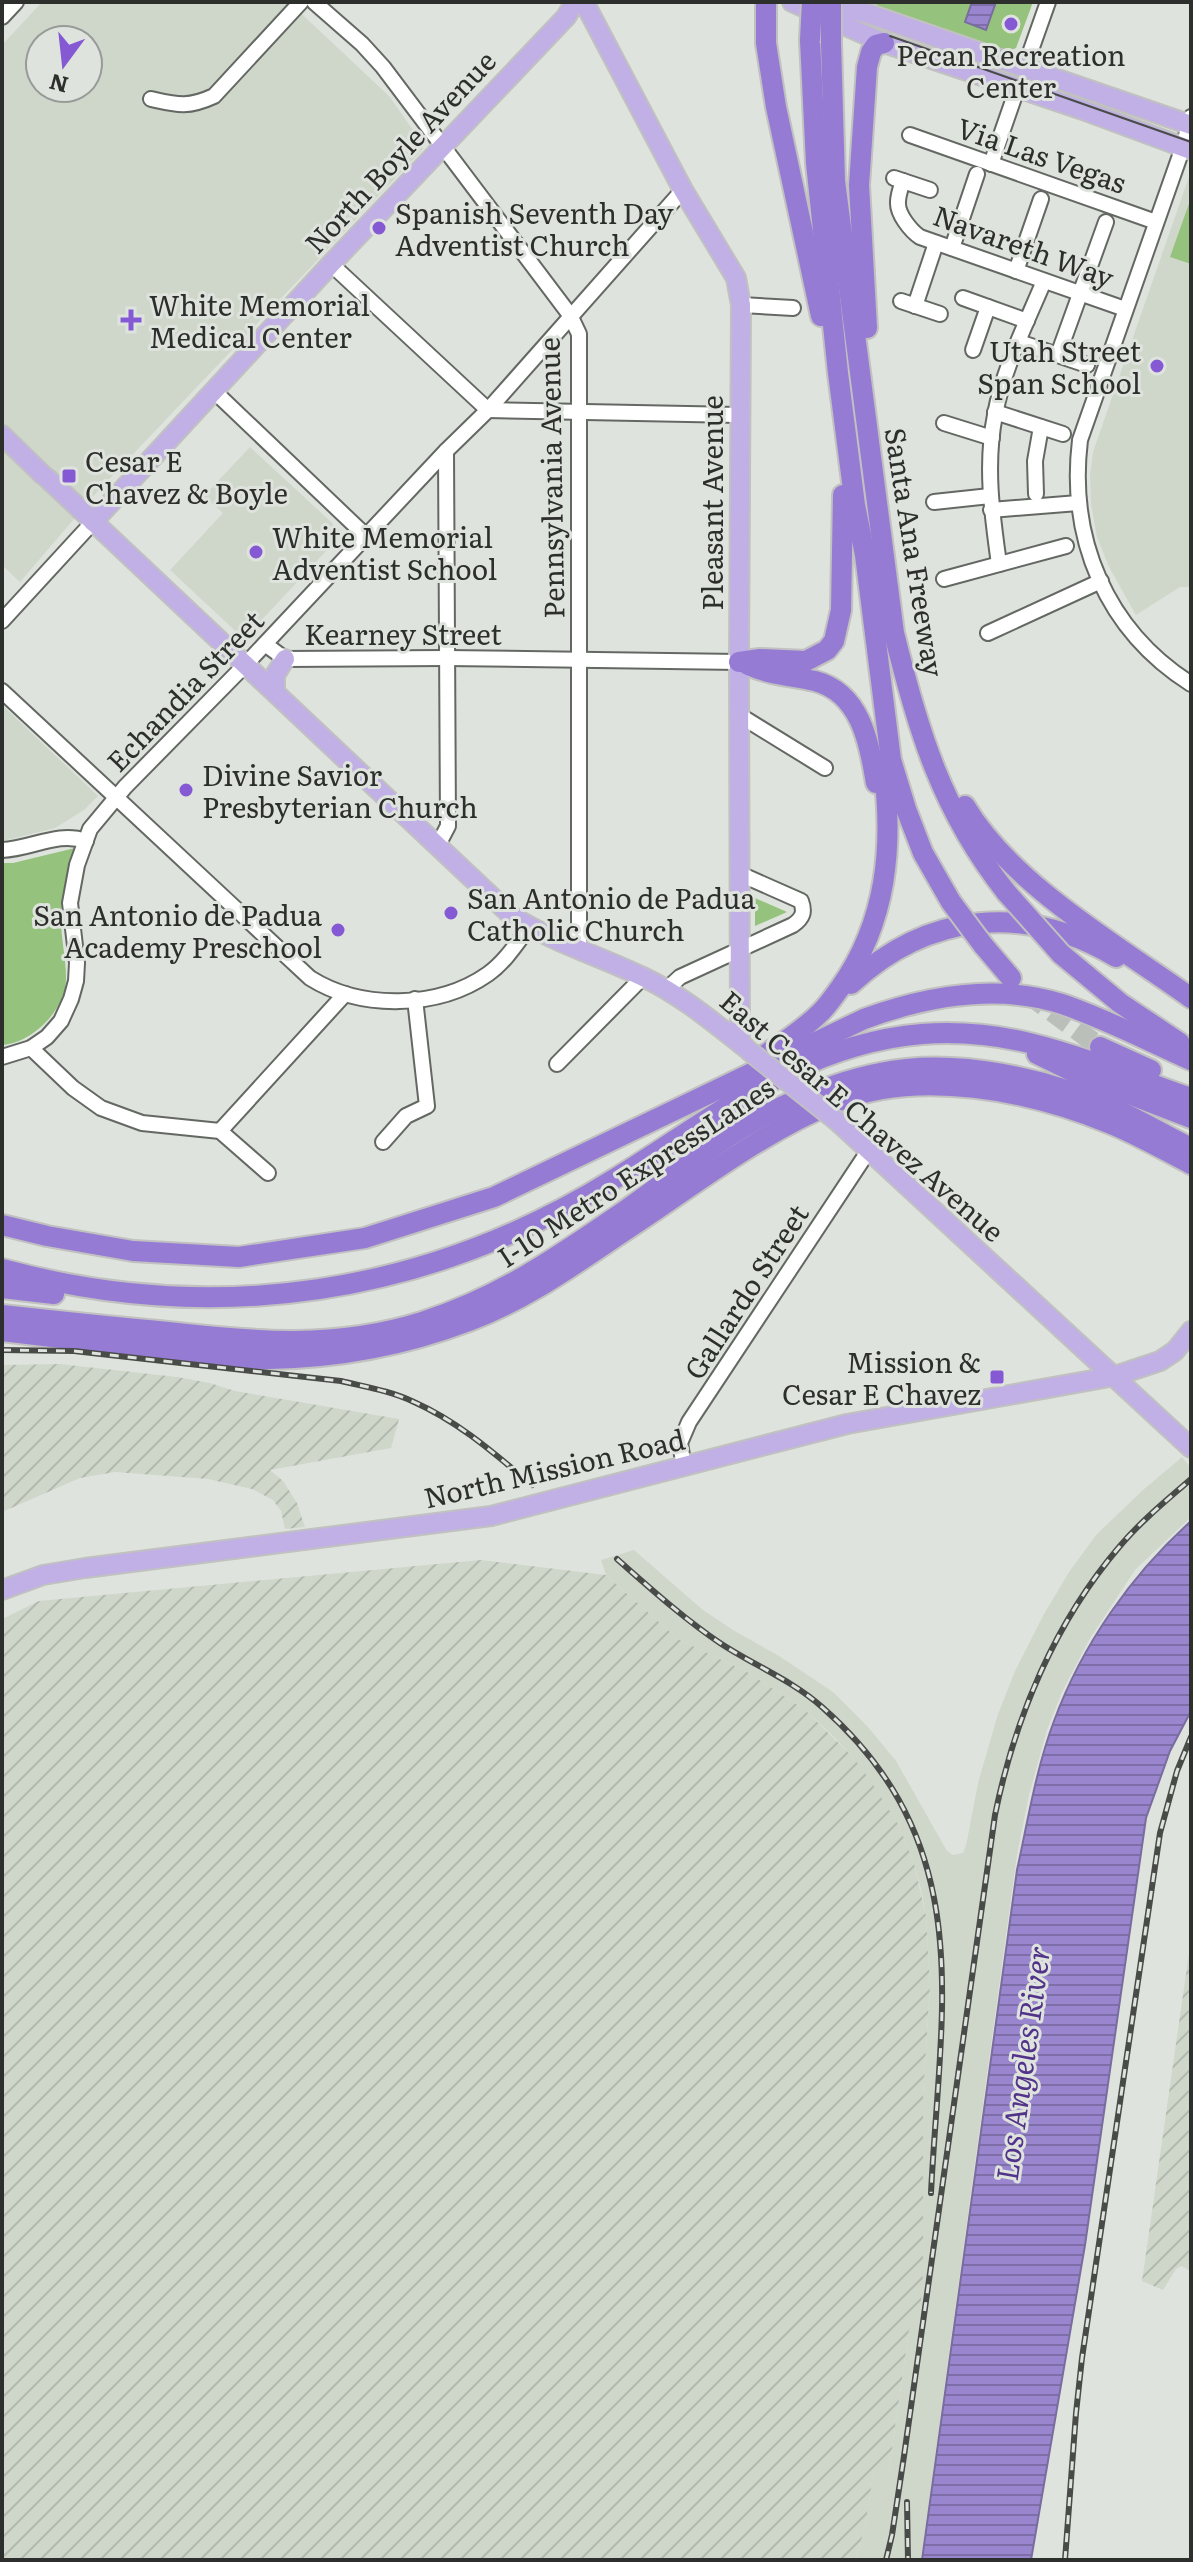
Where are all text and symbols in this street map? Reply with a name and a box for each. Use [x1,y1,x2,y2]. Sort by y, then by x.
marker: Pecan Recreation Center [1002,15,1020,33]
north arrow [24,24,104,104]
place label: Pecan Recreation Center [896,33,1126,107]
street label: North Boyle Avenue [294,40,504,262]
text: N [45,66,72,103]
street label: Via Las Vegas [952,105,1132,203]
place label: Spanish Seventh Day Adventist Church [395,191,675,265]
street label: Navareth Way [928,193,1121,297]
marker: Spanish Seventh Day Adventist Church [370,219,388,237]
place label: White Memorial Medical Center [149,283,370,357]
marker: White Memorial Medical Center [120,309,142,331]
place label: Utah Street Span School [977,329,1142,403]
street label: Pennsylvania Avenue [527,337,573,619]
marker: Utah Street Span School [1148,357,1166,375]
street label: Pleasant Avenue [690,395,732,611]
street label: Santa Ana Freeway [876,424,957,681]
place label: Cesar E Chavez & Boyle [85,439,288,513]
marker: Cesar E Chavez & Boyle [60,467,78,485]
place label: White Memorial Adventist School [272,515,497,589]
marker: White Memorial Adventist School [247,543,265,561]
street label: Echandia Street [96,599,273,780]
street label: Kearney Street [304,612,502,654]
place label: Divine Savior Presbyterian Church [202,753,478,827]
marker: Divine Savior Presbyterian Church [177,781,195,799]
place label: San Antonio de Padua Catholic Church [467,876,756,950]
place label: San Antonio de Padua Academy Preschool [33,893,322,967]
marker: San Antonio de Padua Catholic Church [442,904,460,922]
marker: San Antonio de Padua Academy Preschool [329,921,347,939]
street label: East Cesar E Chavez Avenue [712,979,1014,1251]
street label: I-10 Metro ExpressLanes [488,1065,782,1277]
street label: Gallardo Street [672,1194,818,1387]
place label: Mission & Cesar E Chavez [782,1340,981,1414]
marker: Mission & Cesar E Chavez [988,1368,1006,1386]
street label: North Mission Road [419,1417,689,1517]
water label: Los Angeles River [983,1943,1059,2183]

